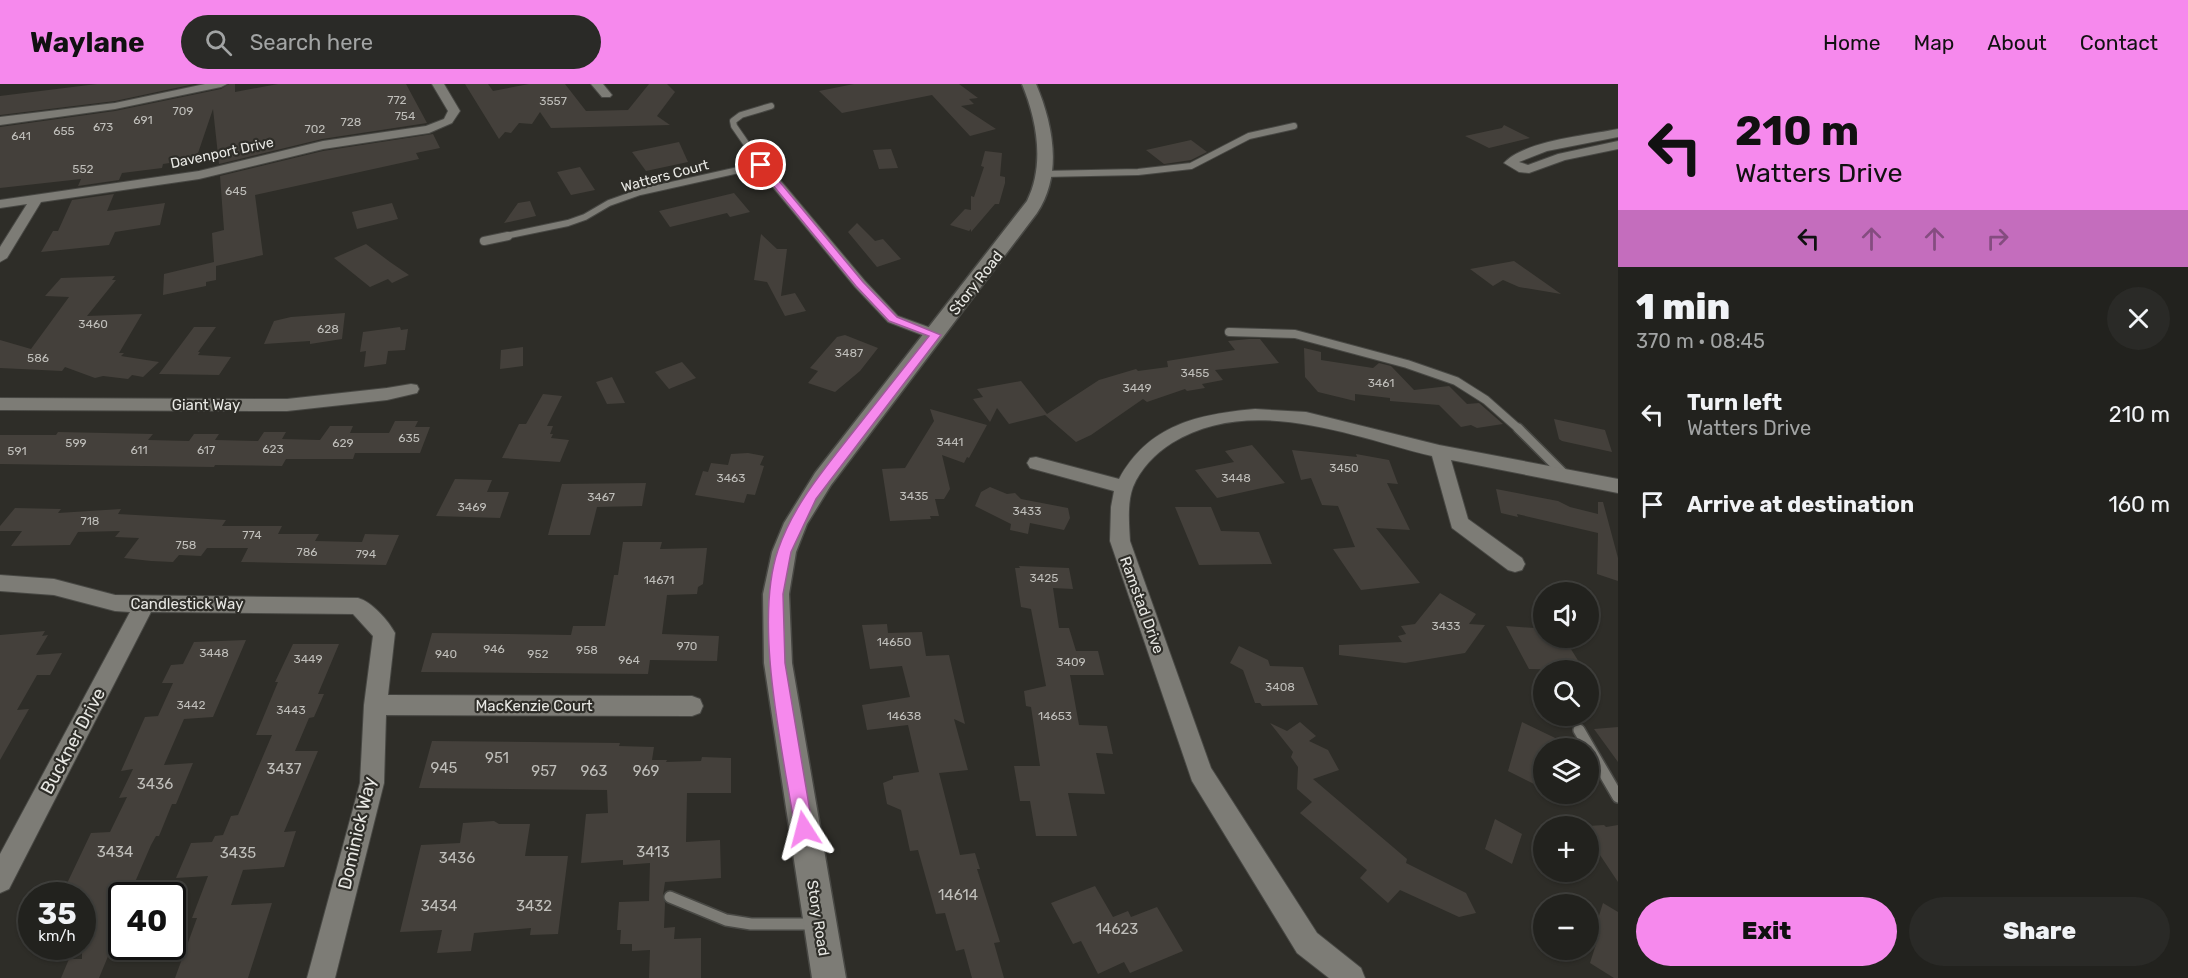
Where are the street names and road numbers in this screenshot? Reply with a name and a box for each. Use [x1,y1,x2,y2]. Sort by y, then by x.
street label: Davenport Drive [169,134,275,172]
street label: Watters Court [619,156,711,196]
street label: Story Road [945,247,1007,319]
street label: Giant Way [172,396,240,414]
street label: Ramstad Drive [1116,554,1168,656]
street label: Candlestick Way [131,595,243,613]
street label: Buckner Drive [36,684,110,798]
street label: MacKenzie Court [475,697,593,715]
street label: Dominick Way [333,774,381,892]
street label: Story Road [803,879,833,957]

